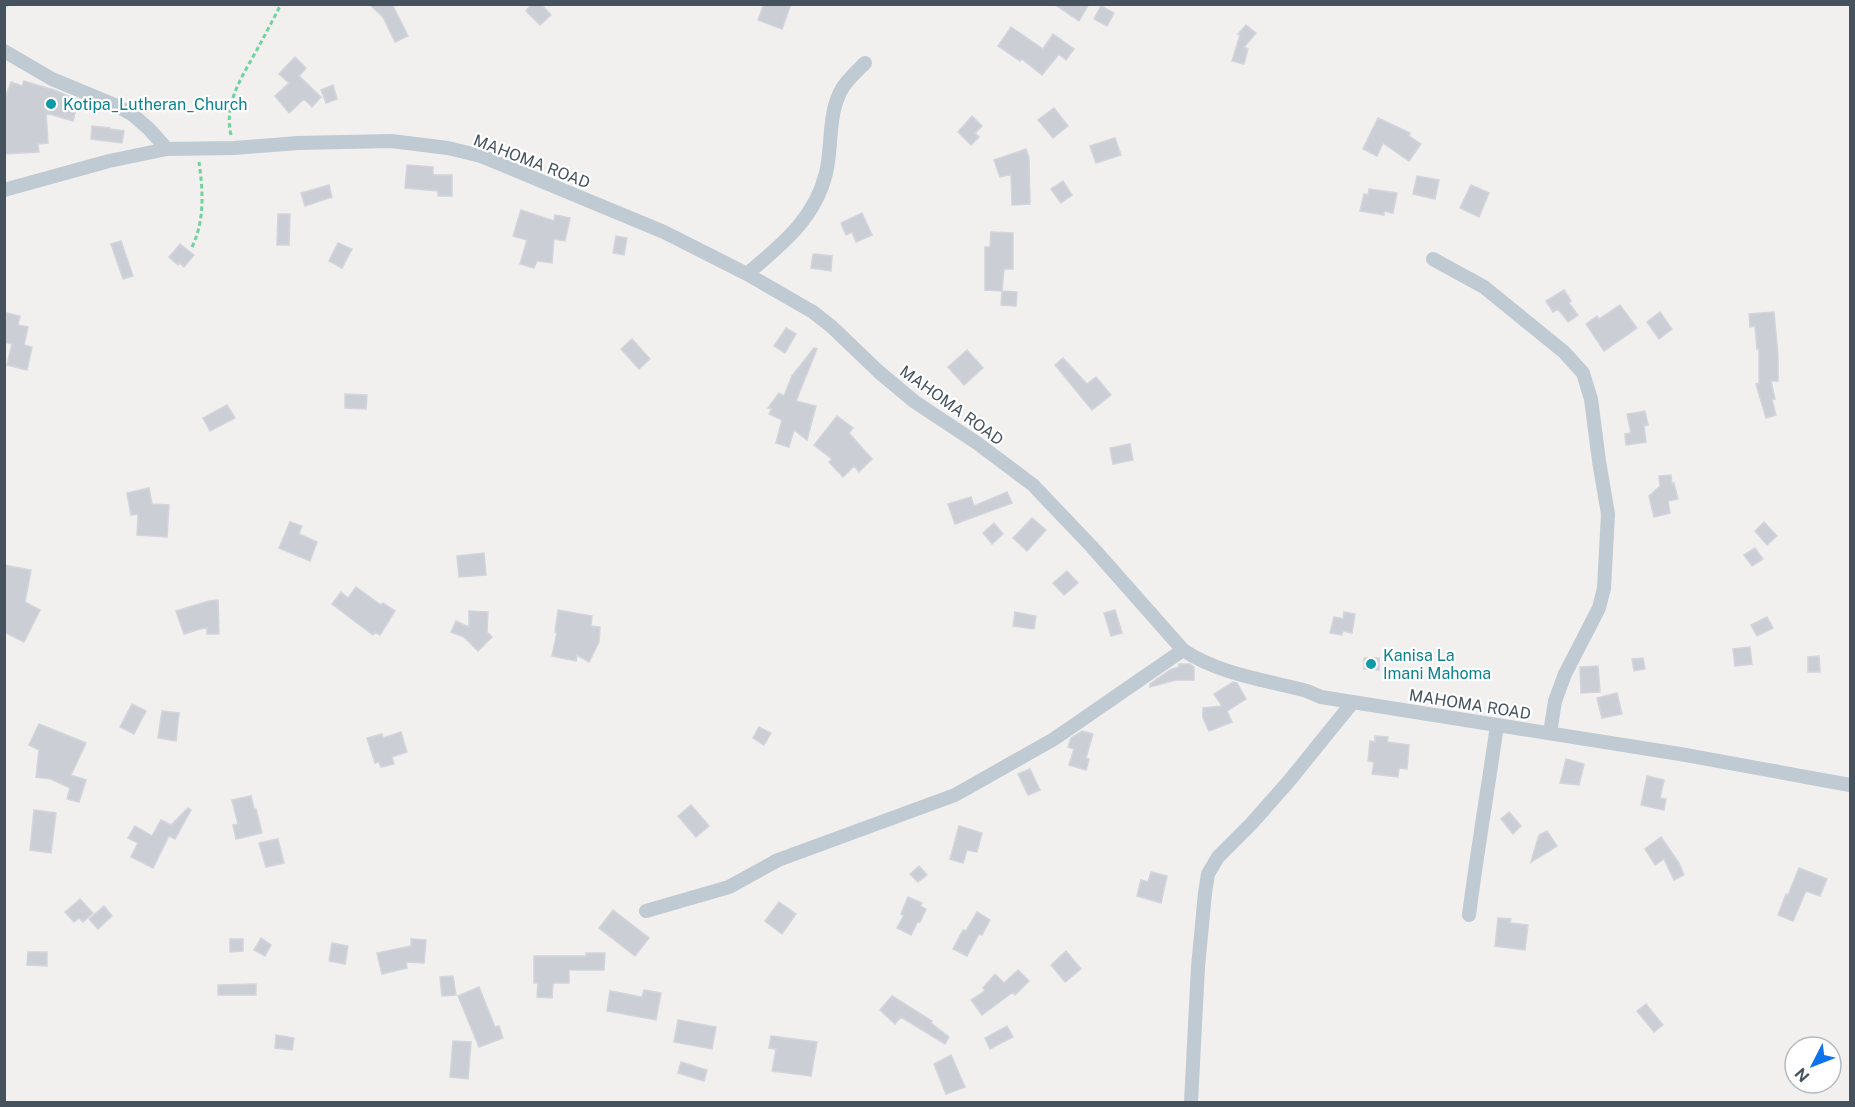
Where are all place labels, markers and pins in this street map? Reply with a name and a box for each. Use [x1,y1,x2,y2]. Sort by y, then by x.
place label: Kotipa_Lutheran_Church [63,95,247,114]
marker: Kotipa_Lutheran_Church [44,97,58,111]
place label: Kanisa La Imani Mahoma [1383,646,1491,683]
marker: Kanisa La Imani Mahoma [1364,657,1378,671]

